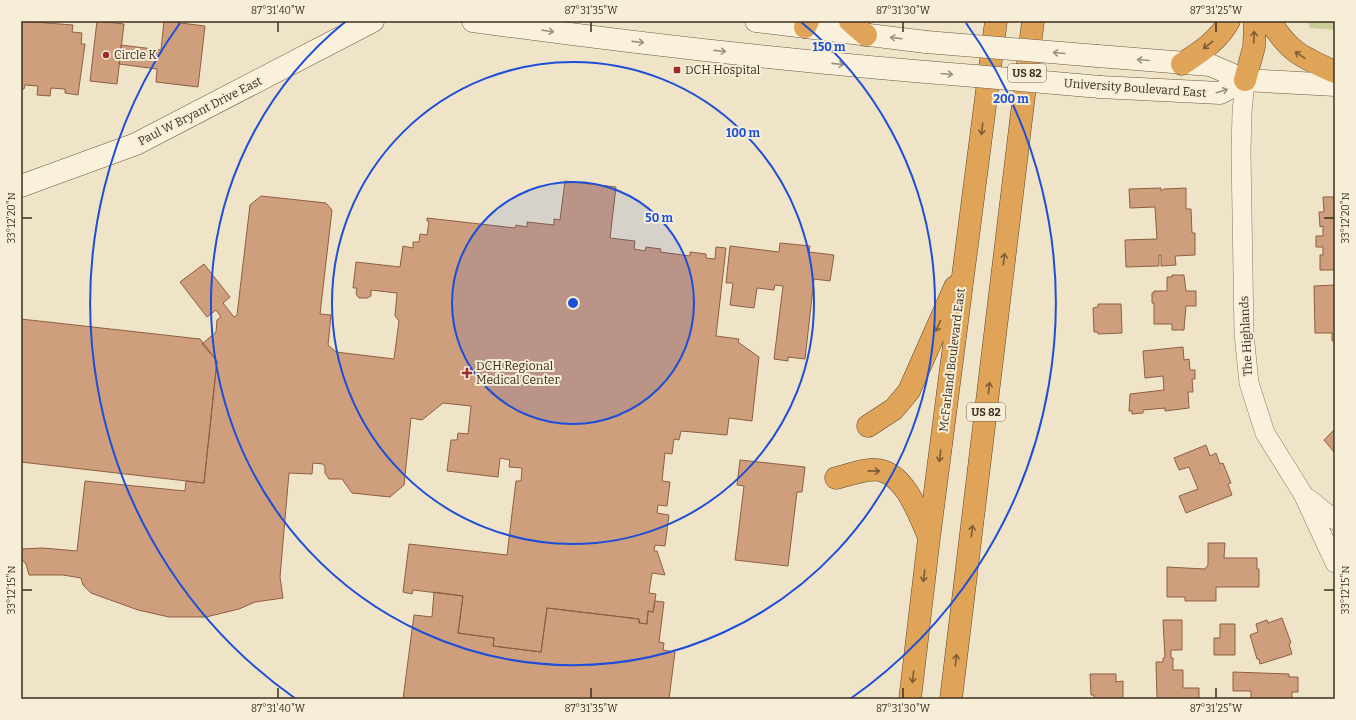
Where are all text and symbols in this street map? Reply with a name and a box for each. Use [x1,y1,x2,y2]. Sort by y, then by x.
text: 87°31'40"W [251,5,306,17]
text: 87°31'35"W [565,5,618,17]
text: 87°31'30"W [876,5,931,17]
text: 87°31'25"W [1190,5,1243,17]
one-way arrow [541,27,554,35]
one-way arrow [1250,31,1258,44]
one-way arrow [890,35,903,42]
one-way arrow [631,39,644,46]
text: 150 m [813,40,846,54]
one-way arrow [1203,40,1213,49]
one-way arrow [713,47,726,55]
place label: Circle K [114,48,157,62]
one-way arrow [1053,49,1066,56]
marker: Circle K [101,50,111,60]
one-way arrow [1295,51,1306,59]
one-way arrow [1137,57,1150,64]
one-way arrow [831,60,844,67]
place label: DCH Hospital [685,63,761,77]
road number: US 82 [1008,64,1046,82]
marker: DCH Hospital [672,65,682,75]
one-way arrow [940,70,953,77]
street label: Paul W Bryant Drive East [136,73,265,148]
street label: University Boulevard East [1063,76,1207,100]
one-way arrow [1215,87,1228,94]
text: 200 m [993,92,1029,106]
one-way arrow [978,122,986,135]
text: 100 m [726,126,761,140]
text: 33°12'20"N [6,192,18,244]
text: 33°12'20"N [1340,192,1352,244]
text: 50 m [645,211,673,225]
one-way arrow [1000,253,1008,266]
street label: McFarland Boulevard East [936,287,968,433]
street label: The Highlands [1237,295,1255,377]
centre of rings [566,296,580,310]
one-way arrow [933,319,941,331]
place label: DCH Regional Medical Center [476,359,560,387]
marker: DCH Regional Medical Center [461,367,473,379]
one-way arrow [985,382,993,395]
road number: US 82 [967,403,1005,421]
one-way arrow [936,449,943,462]
one-way arrow [867,467,880,475]
one-way arrow [968,525,975,538]
text: 33°12'15"N [6,566,18,614]
text: 33°12'15"N [1340,566,1352,614]
one-way arrow [921,569,928,582]
one-way arrow [952,654,960,667]
one-way arrow [909,670,917,683]
text: 87°31'40"W [251,703,306,715]
text: 87°31'35"W [565,703,618,715]
text: 87°31'30"W [876,703,931,715]
text: 87°31'25"W [1190,703,1243,715]

